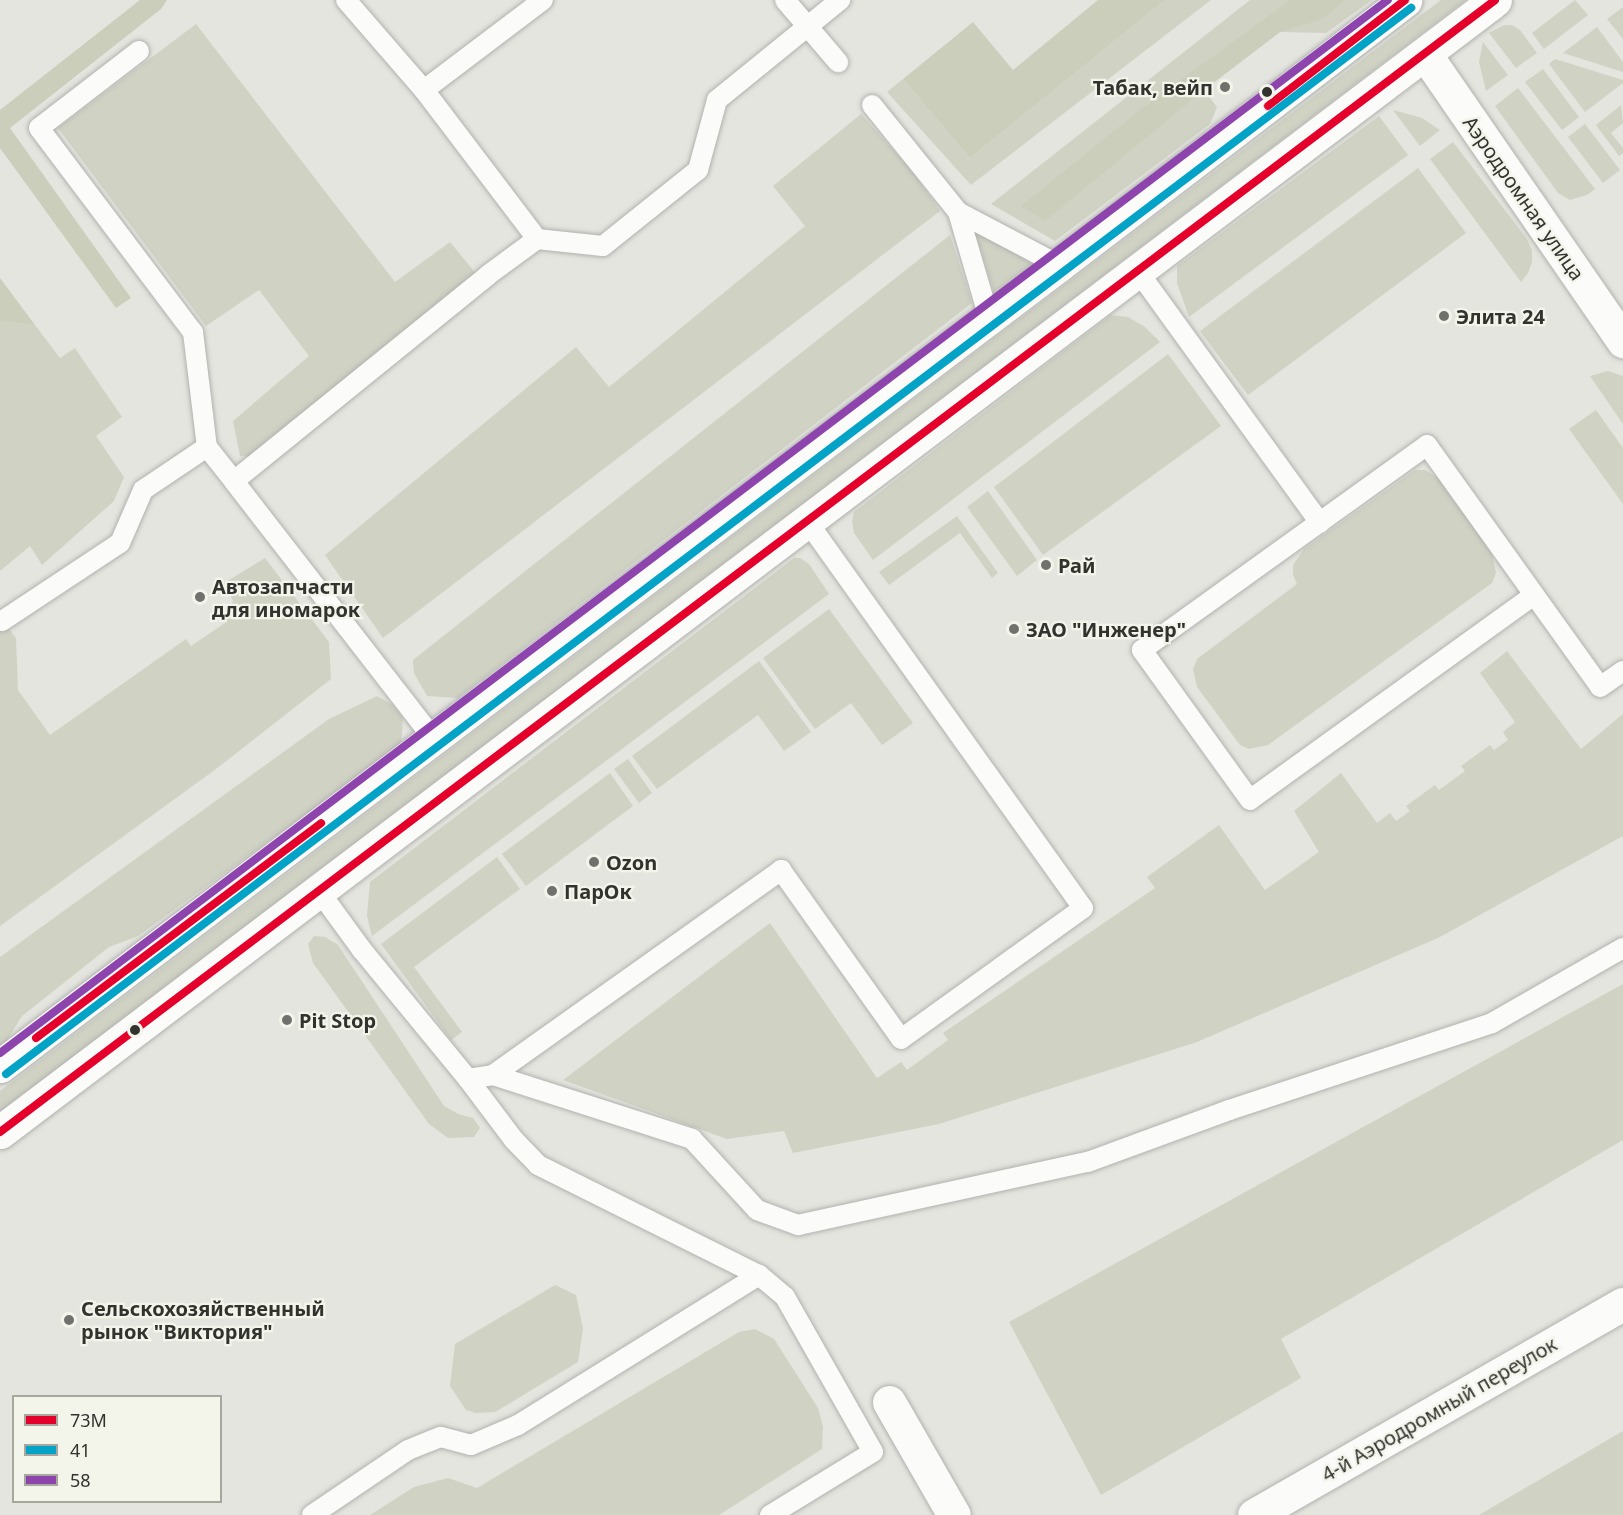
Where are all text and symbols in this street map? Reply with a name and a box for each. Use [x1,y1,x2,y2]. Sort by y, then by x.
place label: Табак, вейп [1093,75,1213,99]
marker: Табак, вейп [1218,80,1232,94]
unlabelled marker [1261,86,1273,98]
street label: Аэродромная улица [1458,111,1590,285]
place label: Элита 24 [1456,304,1545,328]
marker: Элита 24 [1437,309,1451,323]
place label: Рай [1058,553,1095,577]
marker: Рай [1039,558,1053,572]
place label: Автозапчасти для иномарок [212,574,360,621]
marker: Автозапчасти для иномарок [193,590,207,604]
place label: ЗАО "Инженер" [1026,617,1186,641]
marker: ЗАО "Инженер" [1007,622,1021,636]
place label: Ozon [606,850,657,874]
marker: Ozon [587,855,601,869]
place label: ПарОк [564,879,632,903]
marker: ПарОк [545,884,559,898]
place label: Pit Stop [299,1008,376,1032]
marker: Pit Stop [280,1013,294,1027]
unlabelled marker [129,1024,141,1036]
place label: Сельскохозяйственный рынок "Виктория" [81,1296,325,1343]
marker: Сельскохозяйственный рынок "Виктория" [62,1313,76,1327]
street label: 4-й Аэродромный переулок [1317,1332,1561,1486]
legend [12,1395,222,1503]
text: 73М [70,1408,107,1432]
text: 41 [70,1438,91,1462]
text: 58 [70,1468,91,1492]

